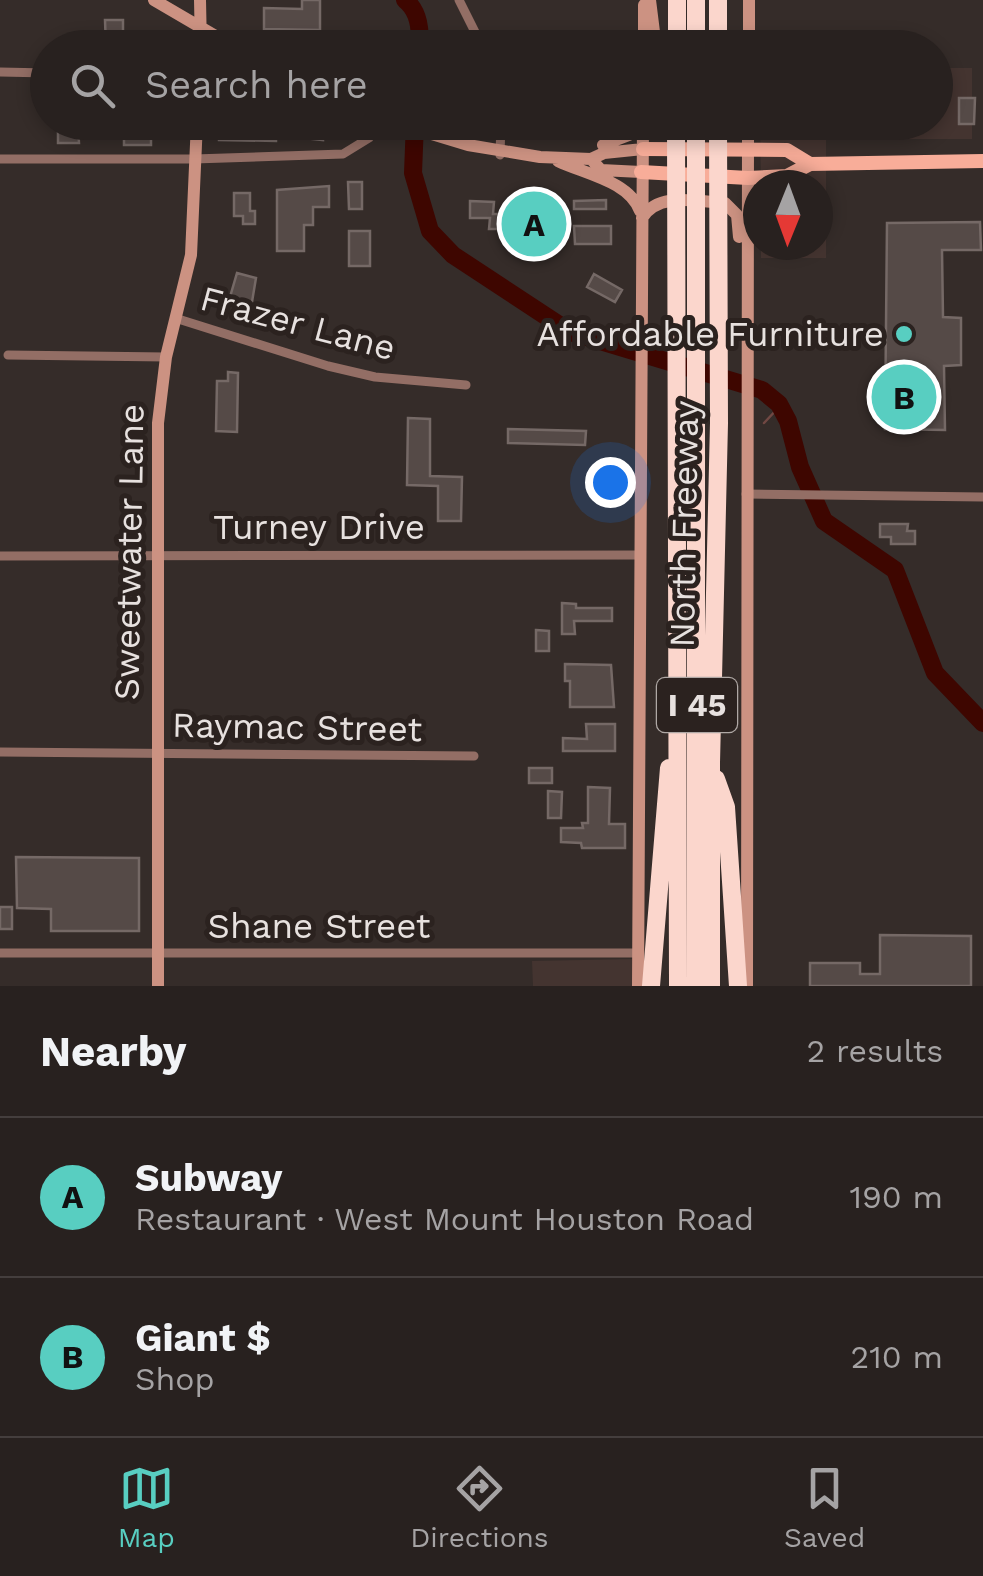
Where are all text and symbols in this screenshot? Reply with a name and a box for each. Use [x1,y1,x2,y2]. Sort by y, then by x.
search box [30,30,953,140]
icon: search [65,58,120,113]
text: Search here [145,63,368,107]
north arrow [743,170,833,260]
pin: A [502,186,566,262]
street label: Frazer Lane [196,277,400,369]
place label: Affordable Furniture [537,313,884,355]
marker: Affordable Furniture [893,323,915,345]
pin: B [872,360,936,434]
street label: North Freeway [661,400,707,648]
street label: Sweetwater Lane [105,403,153,701]
your location [585,457,636,508]
street label: Turney Drive [213,506,425,548]
road number: I 45 [657,678,737,732]
street label: Raymac Street [172,704,423,750]
street label: Shane Street [207,905,431,947]
text: Nearby [40,1027,187,1076]
text: 2 results [806,1032,943,1070]
text: Subway [135,1156,282,1200]
text: A [62,1178,83,1216]
text: 190 m [849,1178,943,1216]
text: Restaurant · West Mount Houston Road [135,1200,754,1238]
text: Giant $ [135,1316,271,1360]
text: B [62,1338,83,1376]
text: 210 m [851,1338,943,1376]
text: Shop [135,1360,215,1398]
tab: Map [118,1461,175,1554]
tab: Directions [410,1461,549,1554]
tab: Saved [784,1461,865,1554]

